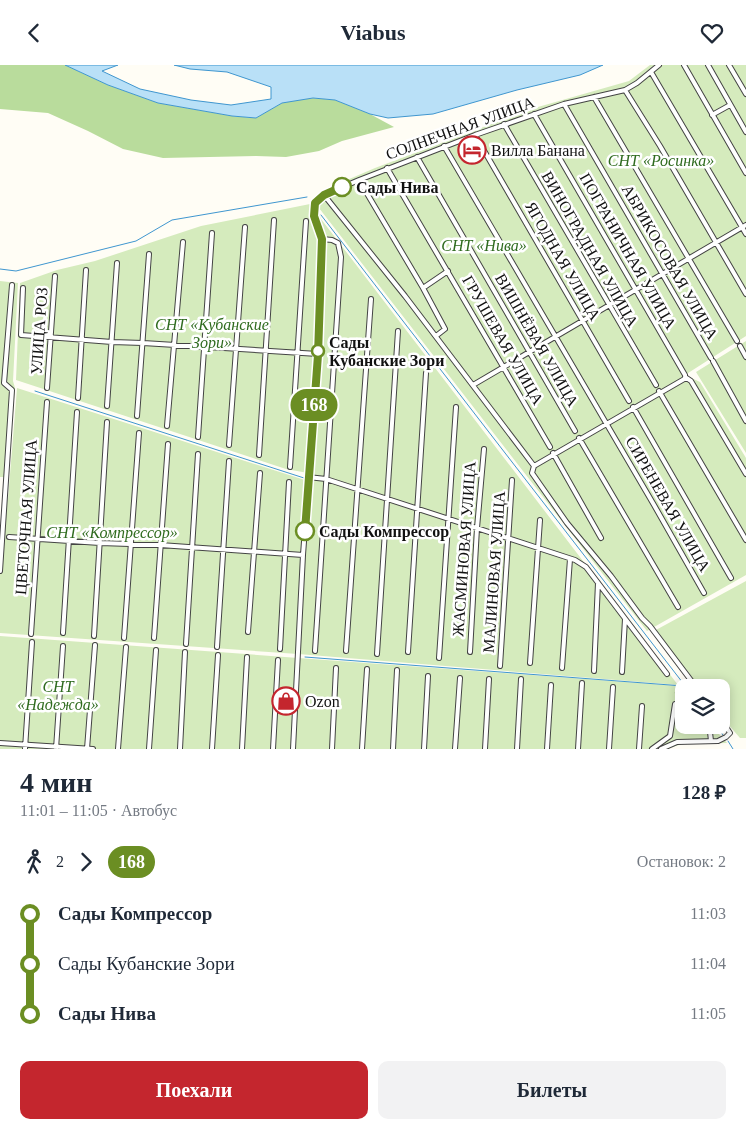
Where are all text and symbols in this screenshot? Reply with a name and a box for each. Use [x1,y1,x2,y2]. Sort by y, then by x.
icon: back [20,19,48,47]
icon: heart [698,19,726,47]
text: Viabus [340,20,406,45]
street label: СОЛНЕЧНАЯ УЛИЦА [383,93,537,164]
hotel icon: Вилла Банана [457,135,487,165]
place label: Вилла Банана [491,142,585,159]
park label: СНТ «Росинка» [608,152,714,169]
street label: ВИНОГРАДНАЯ УЛИЦА [538,168,642,331]
street label: ПОГРАНИЧНАЯ УЛИЦА [575,170,680,333]
marker: Сады Нива [332,177,352,197]
place label: Сады Нива [356,179,438,196]
street label: АБРИКОСОВАЯ УЛИЦА [618,181,722,344]
street label: ЯГОДНАЯ УЛИЦА [521,199,604,324]
park label: СНТ «Нива» [441,237,527,254]
street label: ВИШНЁВАЯ УЛИЦА [491,271,582,410]
street label: ГРУШЕВАЯ УЛИЦА [458,273,547,408]
street label: УЛИЦА РОЗ [27,287,52,375]
park label: СНТ «Кубанские Зори» [155,316,269,352]
place label: Сады Кубанские Зори [329,334,444,370]
marker: Сады Кубанские Зори [311,344,325,358]
line badge: 168 [285,389,343,421]
text: 168 [301,395,328,415]
street label: СИРЕНЕВАЯ УЛИЦА [621,433,714,575]
street label: ЦВЕТОЧНАЯ УЛИЦА [12,438,41,595]
street label: ЖАСМИНОВАЯ УЛИЦА [449,460,480,637]
street label: МАЛИНОВАЯ УЛИЦА [480,490,509,654]
marker: Сады Компрессор [295,521,315,541]
place label: Сады Компрессор [319,523,449,541]
park label: СНТ «Компрессор» [46,524,178,542]
park label: СНТ «Надежда» [17,678,99,713]
map controls [675,679,730,734]
button: layers [675,679,730,734]
shop icon: Ozon [271,686,301,716]
place label: Ozon [305,693,340,710]
text: 4 мин [20,767,92,798]
text: 128 ₽ [682,782,726,803]
text: 11:01 – 11:05 · Автобус [20,802,177,819]
icon: walk [20,848,48,876]
icon: forward [72,848,100,876]
text: 168 [118,852,145,872]
text: 2 [56,853,64,870]
text: Остановок: 2 [637,853,726,870]
text: Сады Компрессор [58,903,212,924]
text: 11:03 [690,905,726,922]
text: Сады Кубанские Зори [58,953,235,974]
text: 11:04 [690,955,726,972]
text: Сады Нива [58,1003,156,1024]
text: 11:05 [690,1005,726,1022]
button: Поехали [20,1061,368,1119]
button: Билеты [378,1061,726,1119]

